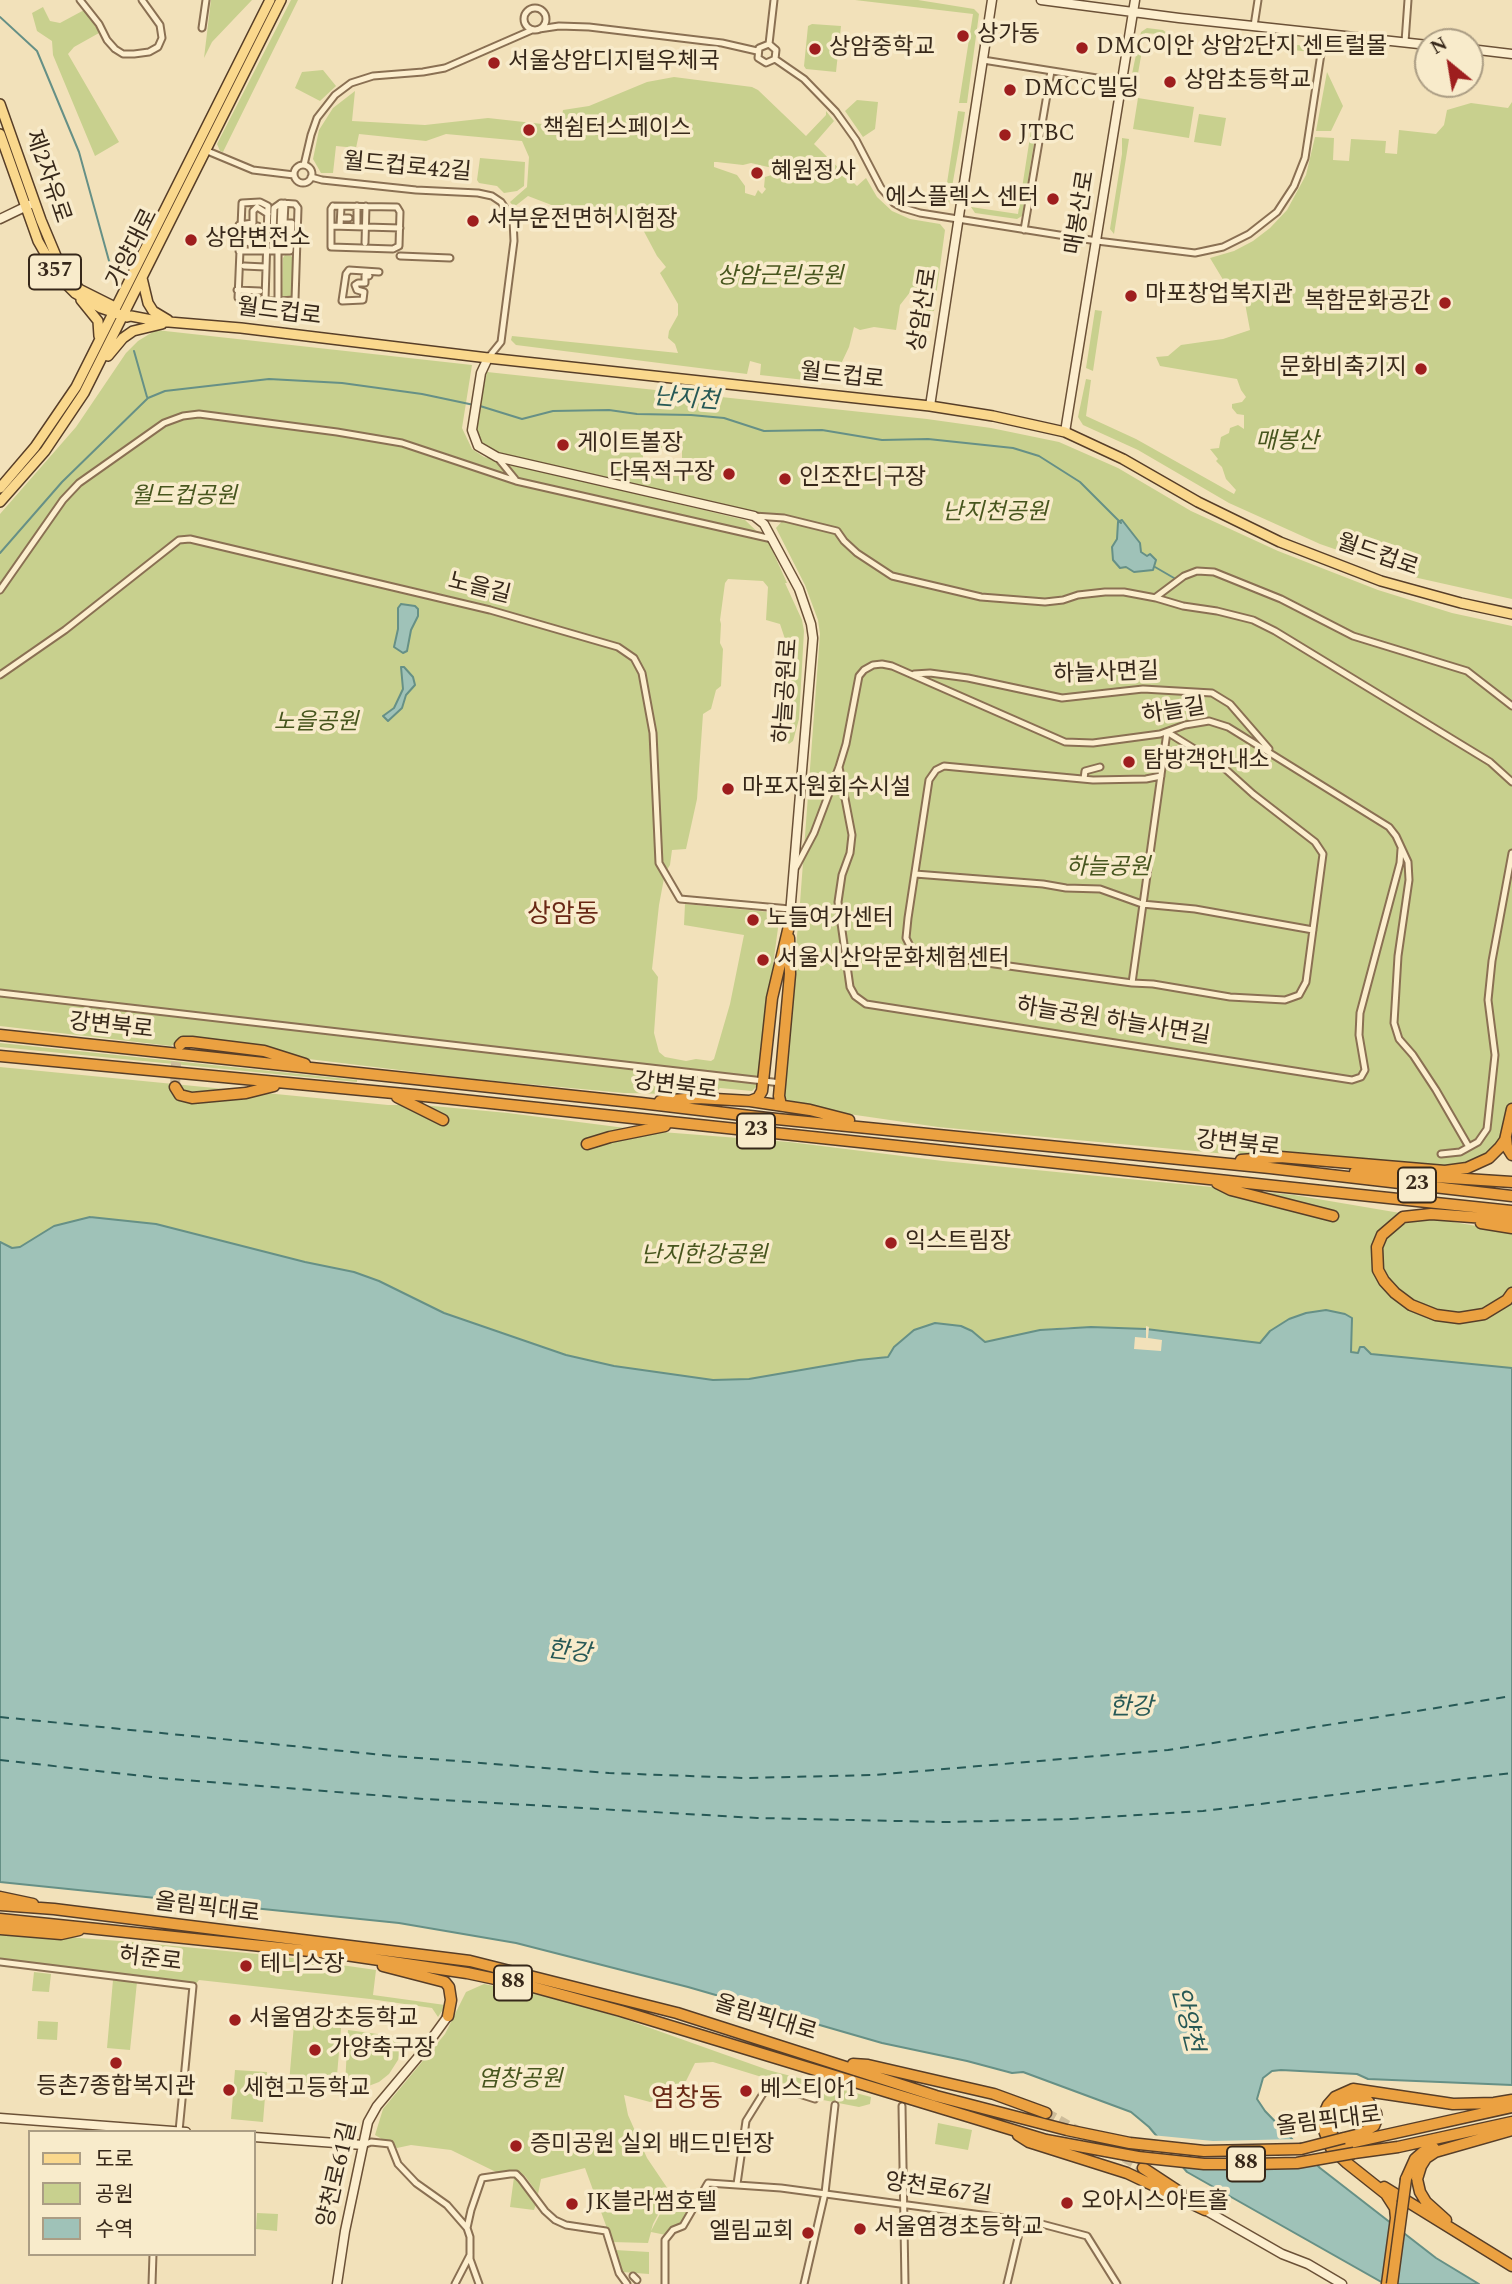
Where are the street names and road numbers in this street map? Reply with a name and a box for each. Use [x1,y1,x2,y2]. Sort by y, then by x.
street label: 제2자유로 [17,127,75,227]
street label: 월드컵로42길 [342,150,472,188]
street label: 매봉산로 [1062,169,1102,257]
street label: 가양대로 [102,205,166,293]
road number: 357 [29,254,81,290]
street label: 상암산로 [905,266,945,354]
street label: 월드컵로 [235,295,323,333]
street label: 월드컵로 [798,360,886,396]
street label: 월드컵로 [1332,530,1422,584]
street label: 노을길 [445,569,513,611]
street label: 하늘공원로 [771,637,805,745]
street label: 하늘사면길 [1053,659,1159,691]
street label: 하늘길 [1140,694,1208,732]
street label: 하늘공원 하늘사면길 [1014,994,1212,1052]
street label: 강변북로 [67,1010,155,1046]
street label: 강변북로 [631,1069,719,1107]
road number: 23 [737,1114,775,1148]
street label: 강변북로 [1194,1128,1282,1164]
road number: 23 [1398,1168,1436,1202]
street label: 올림픽대로 [153,1890,261,1930]
street label: 허준로 [117,1943,183,1979]
road number: 88 [494,1966,532,2000]
street label: 올림픽대로 [710,1991,820,2049]
street label: 올림픽대로 [1275,2103,1383,2143]
street label: 양천로61길 [313,2119,365,2231]
road number: 88 [1227,2146,1265,2182]
street label: 양천로67길 [883,2170,993,2212]

